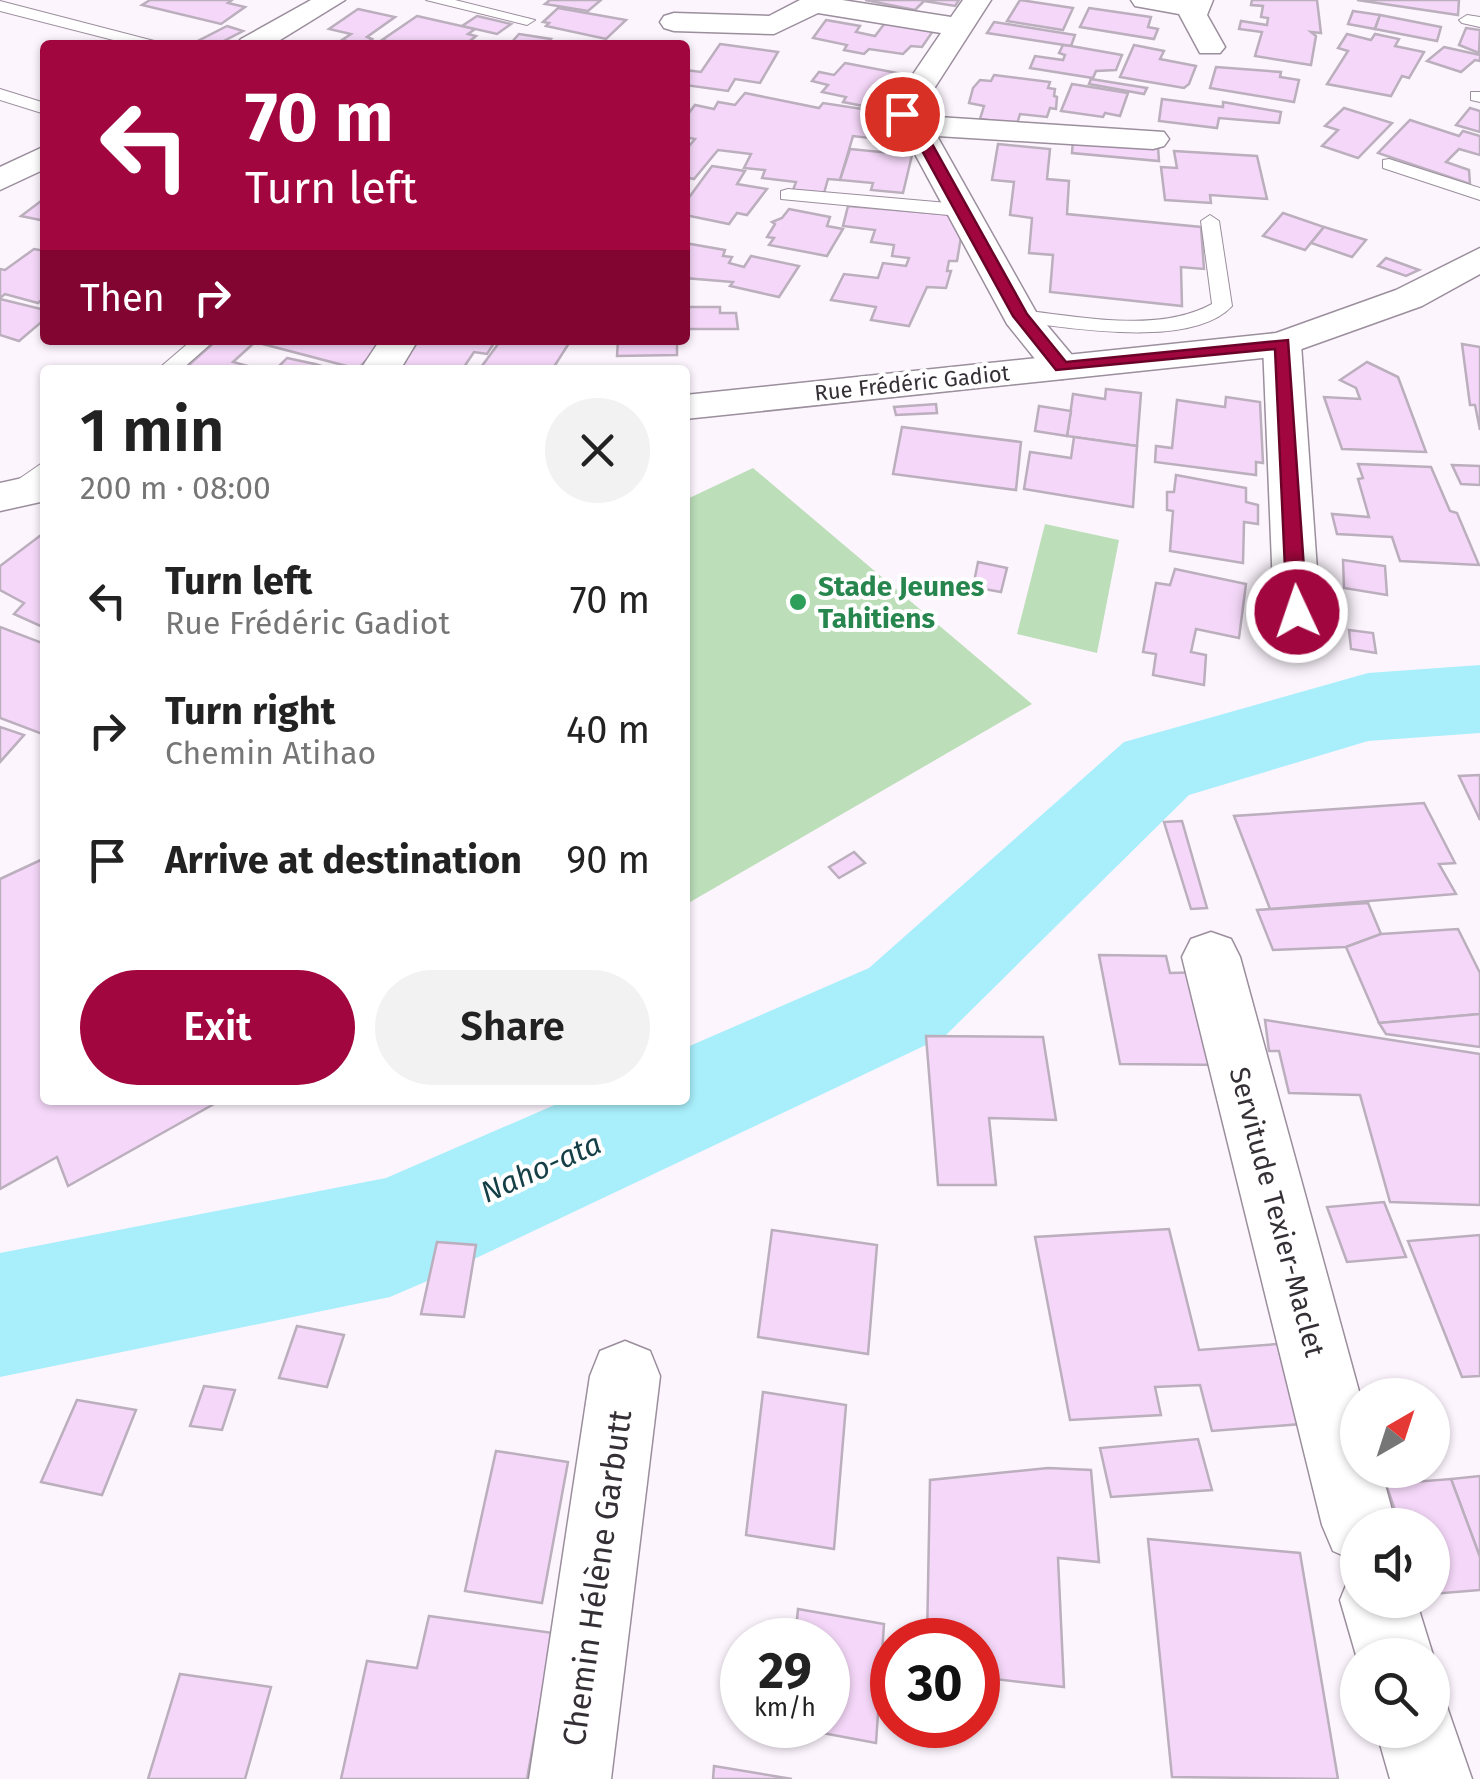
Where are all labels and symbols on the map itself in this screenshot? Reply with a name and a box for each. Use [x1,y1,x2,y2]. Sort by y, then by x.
pin [860,72,945,157]
street label: Rue Frédéric Gadiot [813,359,1011,407]
position arrow [1245,560,1349,664]
place label: Stade Jeunes Tahitiens [818,570,984,635]
marker: Stade Jeunes Tahitiens [787,591,809,613]
street label: Servitude Texier-Maclet [1222,1064,1332,1361]
water label: Naho-ata [475,1125,607,1211]
north arrow [1340,1378,1450,1488]
street label: Chemin Hélène Garbutt [555,1407,639,1748]
speed limit sign: 30 [870,1618,1000,1748]

